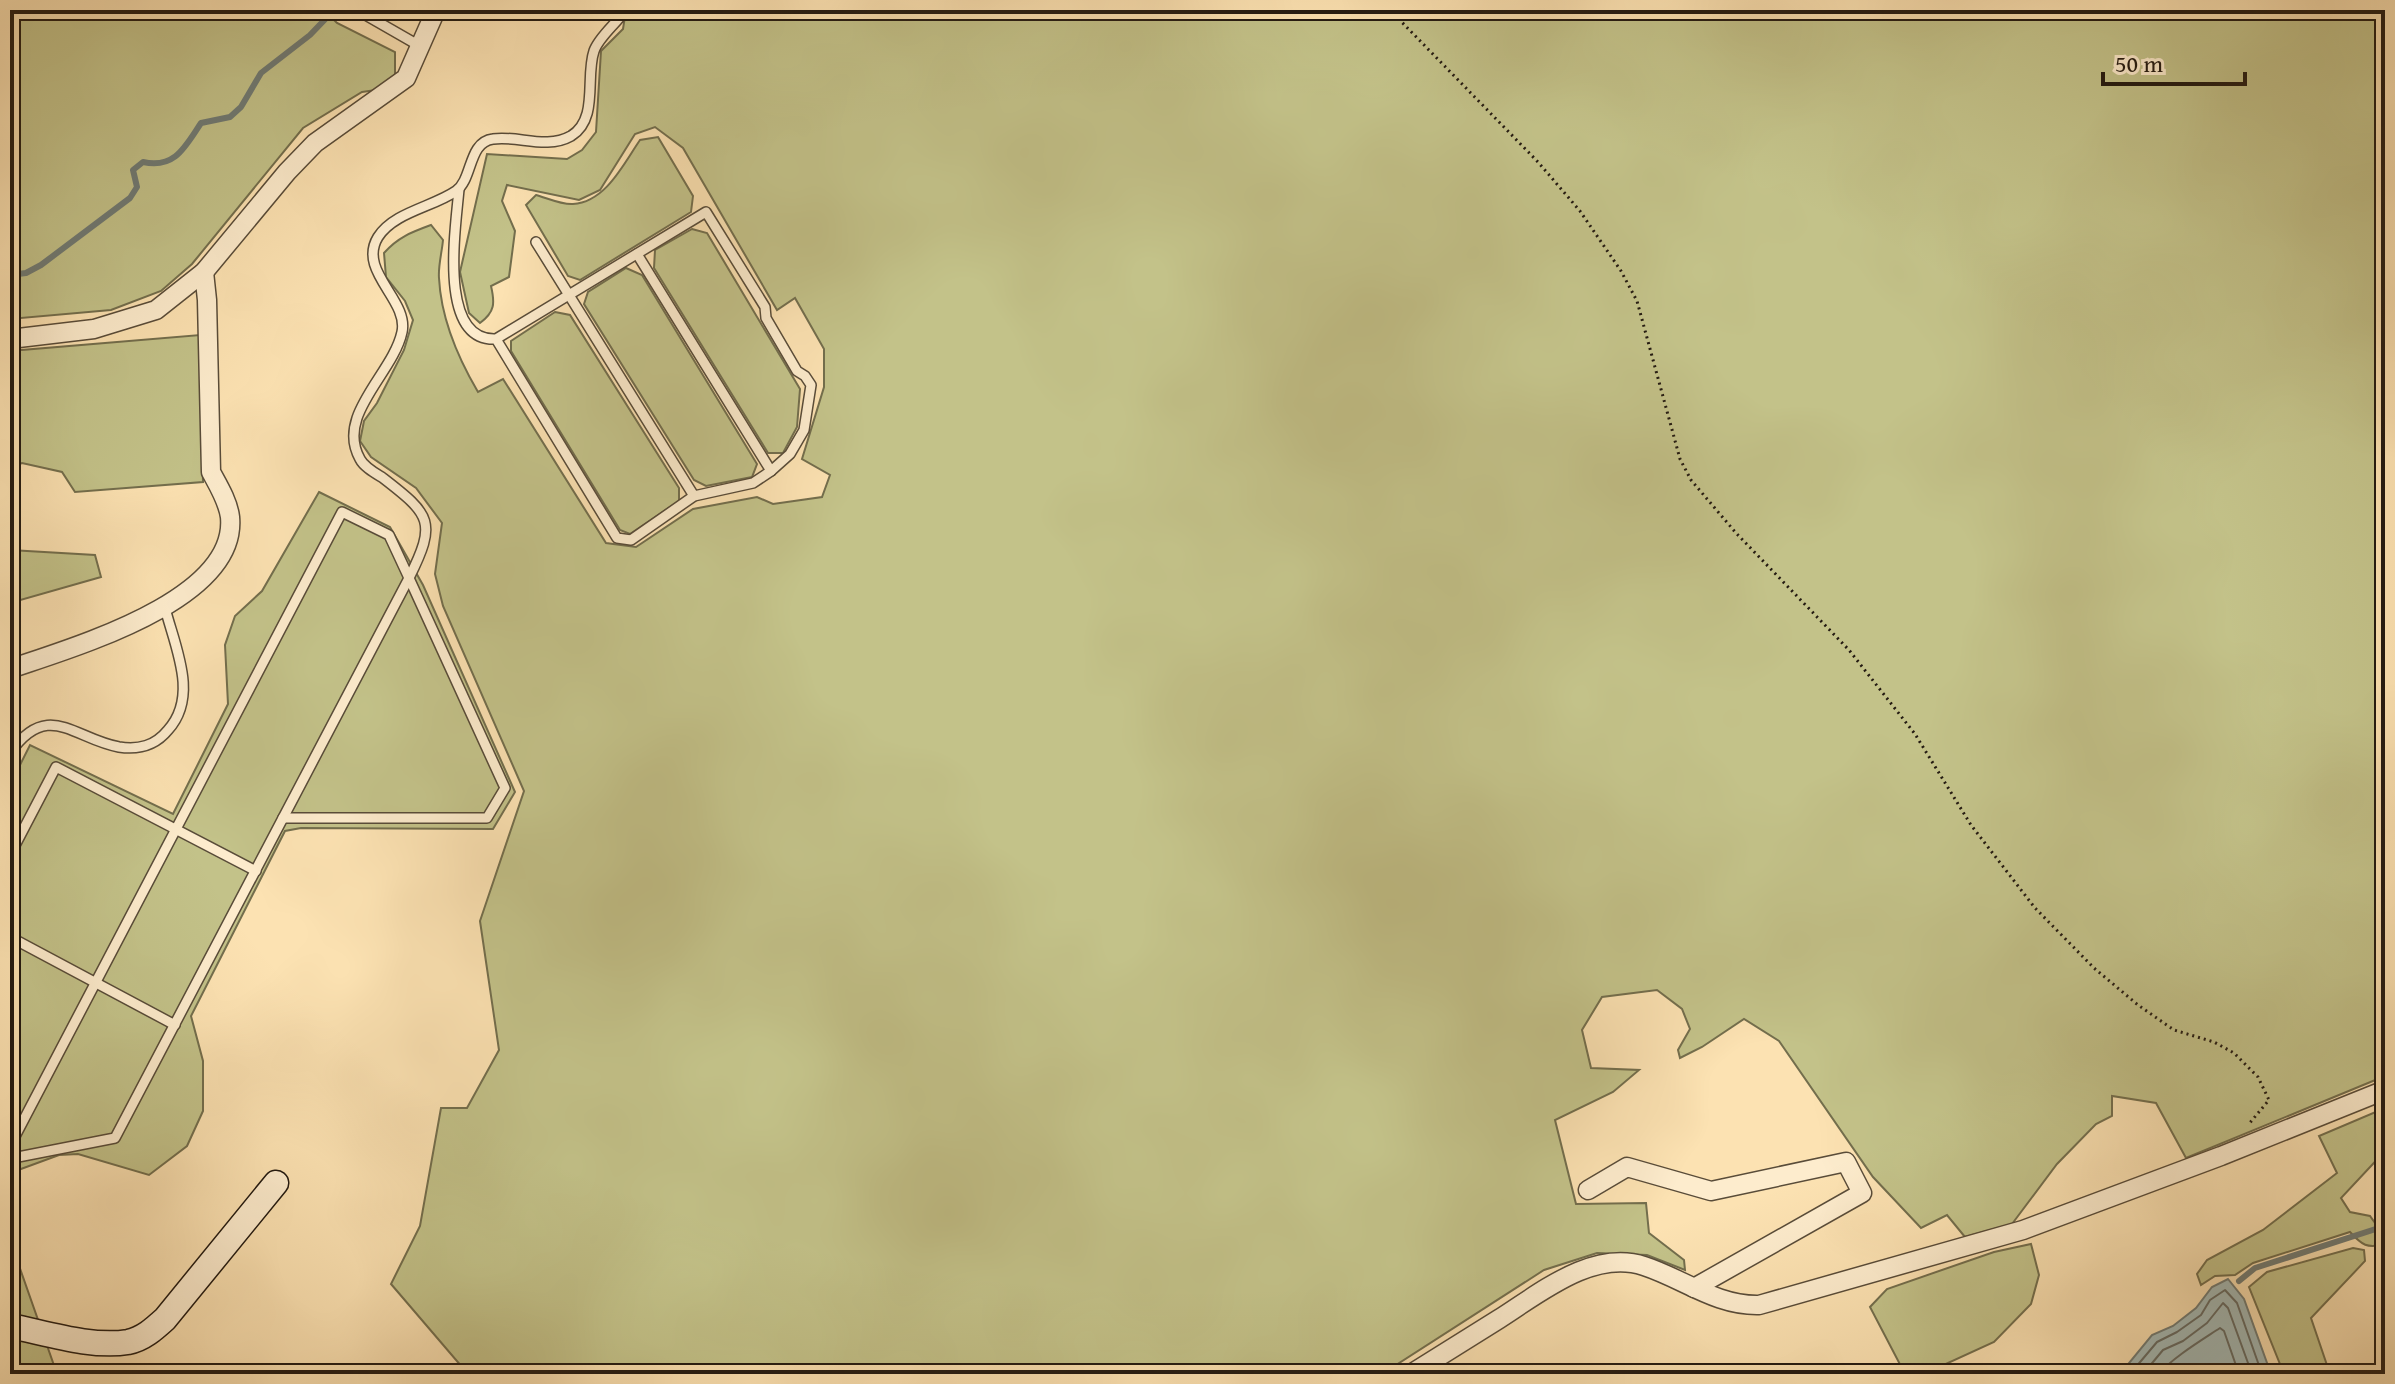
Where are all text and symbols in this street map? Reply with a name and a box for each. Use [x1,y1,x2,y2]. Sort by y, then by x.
scale bar [2103,36,2245,86]
text: 50 m [2115,46,2163,81]

